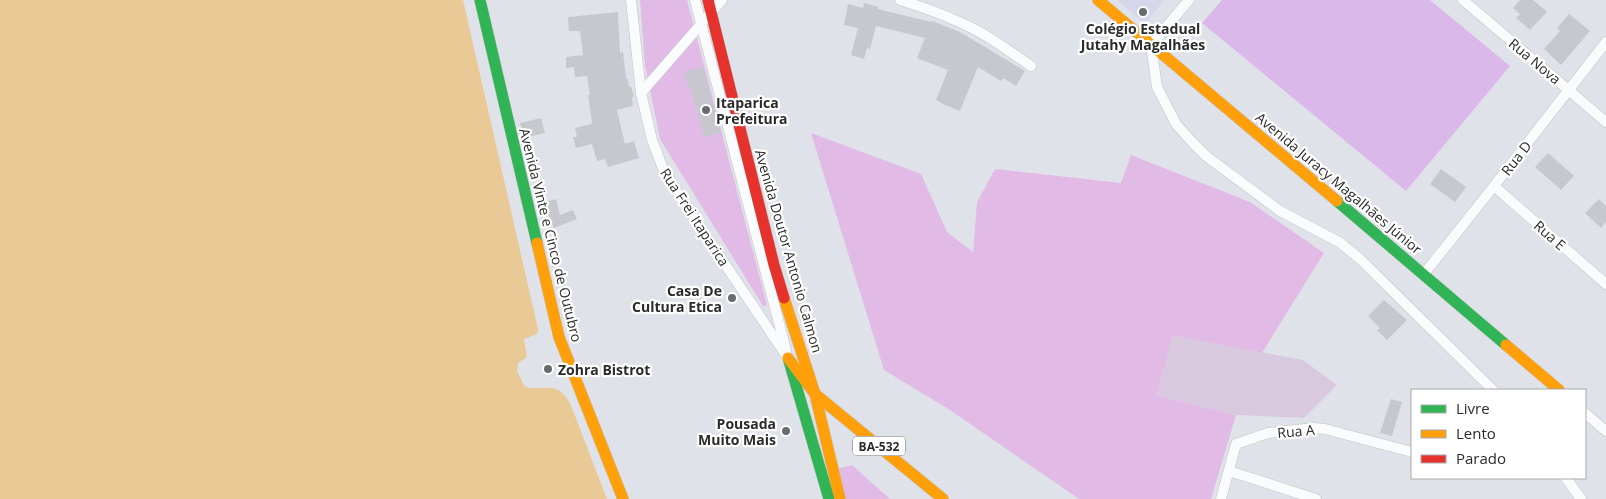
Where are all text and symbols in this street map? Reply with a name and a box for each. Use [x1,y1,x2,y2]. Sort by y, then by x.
marker: Colégio Estadual Jutahy Magalhães [1137,6,1149,18]
place label: Colégio Estadual Jutahy Magalhães [1079,19,1205,54]
street label: Rua Nova [1505,34,1565,88]
place label: Itaparica Prefeitura [716,93,787,128]
marker: Itaparica Prefeitura [700,104,712,116]
street label: Avenida Juracy Magalhães Júnior [1252,108,1426,258]
street label: Avenida Vinte e Cinco de Outubro [515,126,587,344]
street label: Rua D [1497,137,1535,179]
street label: Avenida Doutor Antonio Calmon [751,147,827,355]
street label: Rua Frei Itaparica [656,164,734,270]
street label: Rua E [1530,216,1570,254]
place label: Casa De Cultura Etica [632,281,722,316]
marker: Casa De Cultura Etica [726,292,738,304]
place label: Zohra Bistrot [558,360,650,379]
marker: Zohra Bistrot [542,363,554,375]
legend [1411,389,1586,479]
text: Livre [1456,398,1490,418]
place label: Pousada Muito Mais [698,414,776,449]
street label: Rua A [1276,420,1316,442]
text: Lento [1456,423,1496,443]
marker: Pousada Muito Mais [780,425,792,437]
road number: BA-532 [853,436,905,456]
text: Parado [1456,448,1506,468]

